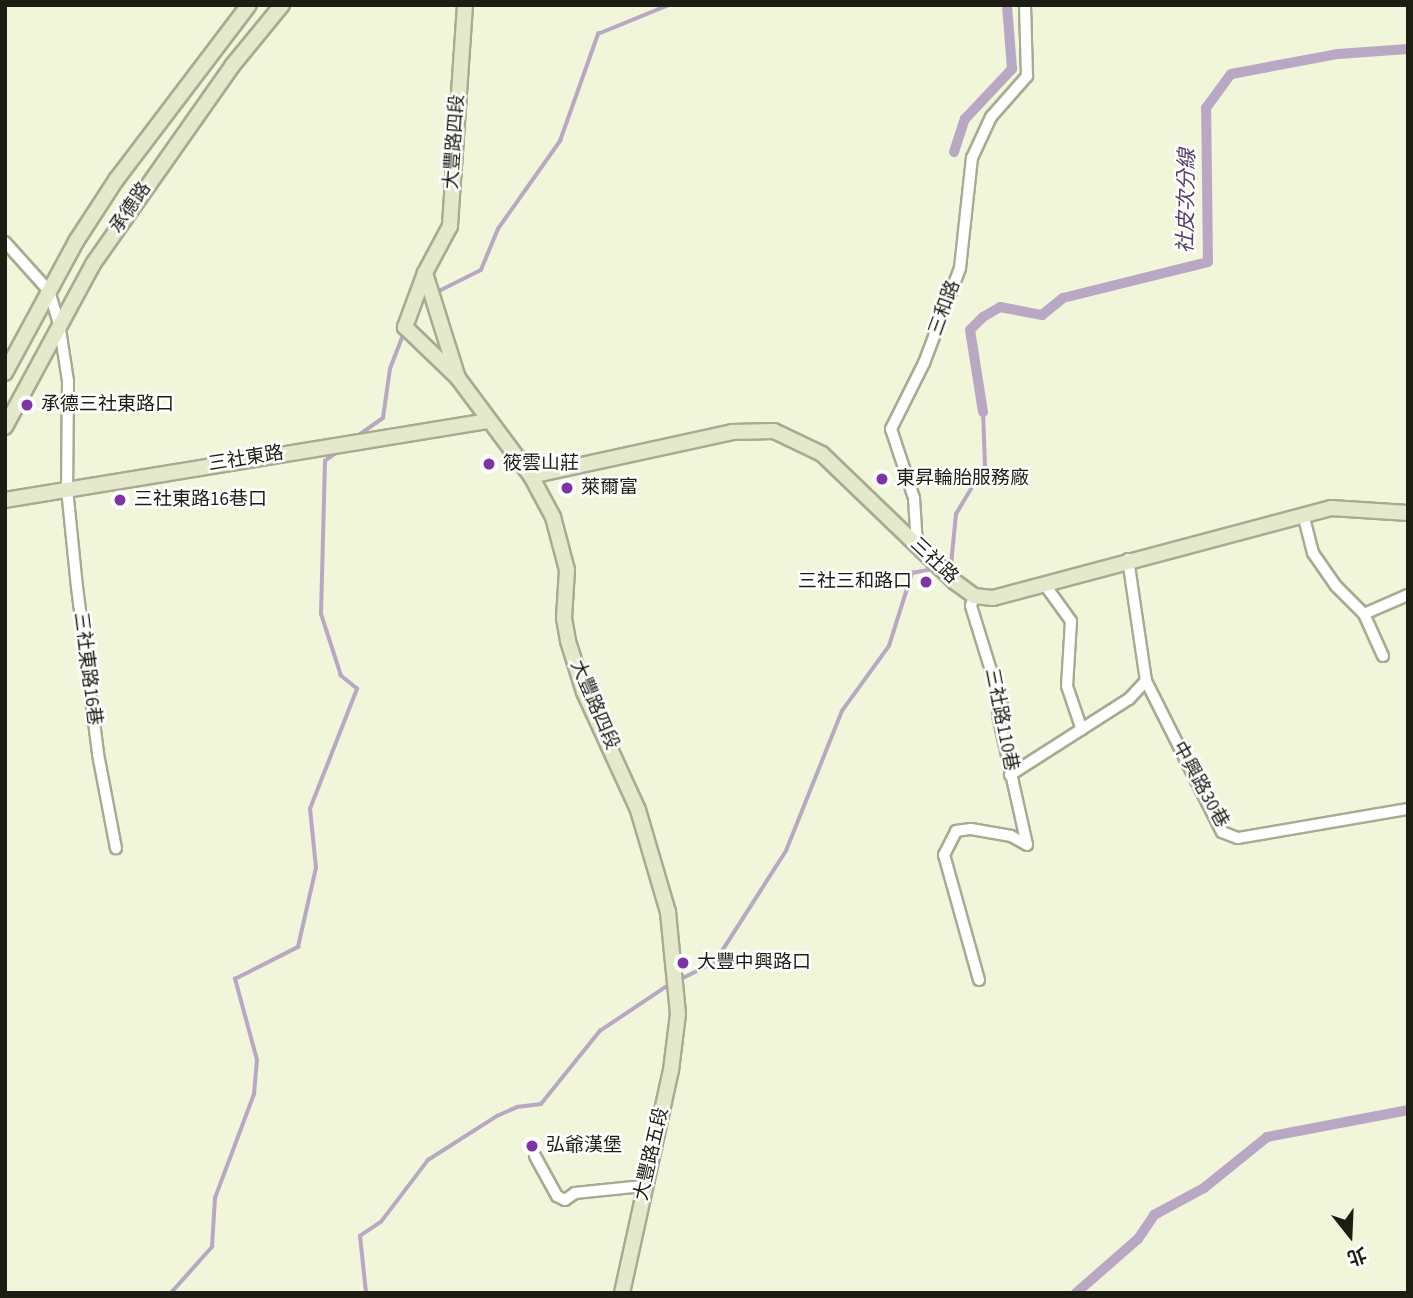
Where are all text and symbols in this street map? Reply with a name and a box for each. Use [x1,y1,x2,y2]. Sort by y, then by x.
street label: 大豐路四段 [440,94,470,190]
water label: 社皮次分線 [1172,148,1200,254]
street label: 承德路 [106,178,156,238]
street label: 三和路 [925,277,965,339]
place label: 承德三社東路口 [41,394,174,416]
marker: 承德三社東路口 [19,397,35,413]
street label: 三社東路 [207,442,285,476]
place label: 筱雲山莊 [503,453,579,475]
marker: 筱雲山莊 [481,456,497,472]
place label: 東昇輪胎服務廠 [896,468,1029,490]
marker: 東昇輪胎服務廠 [874,471,890,487]
place label: 萊爾富 [581,477,638,499]
marker: 萊爾富 [559,480,575,496]
place label: 三社東路16巷口 [134,489,267,511]
marker: 三社東路16巷口 [112,492,128,508]
street label: 三社路 [905,533,963,589]
place label: 三社三和路口 [798,571,912,593]
marker: 三社三和路口 [918,574,934,590]
street label: 三社東路16巷 [69,611,105,727]
street label: 大豐路四段 [565,657,623,753]
street label: 三社路110巷 [980,667,1022,773]
street label: 中興路30巷 [1167,738,1233,832]
place label: 大豐中興路口 [697,952,811,974]
marker: 大豐中興路口 [675,955,691,971]
street label: 大豐路五段 [630,1105,674,1203]
place label: 弘爺漢堡 [546,1135,622,1157]
marker: 弘爺漢堡 [524,1138,540,1154]
north arrow [1315,1200,1385,1270]
text: 北 [1343,1240,1370,1271]

